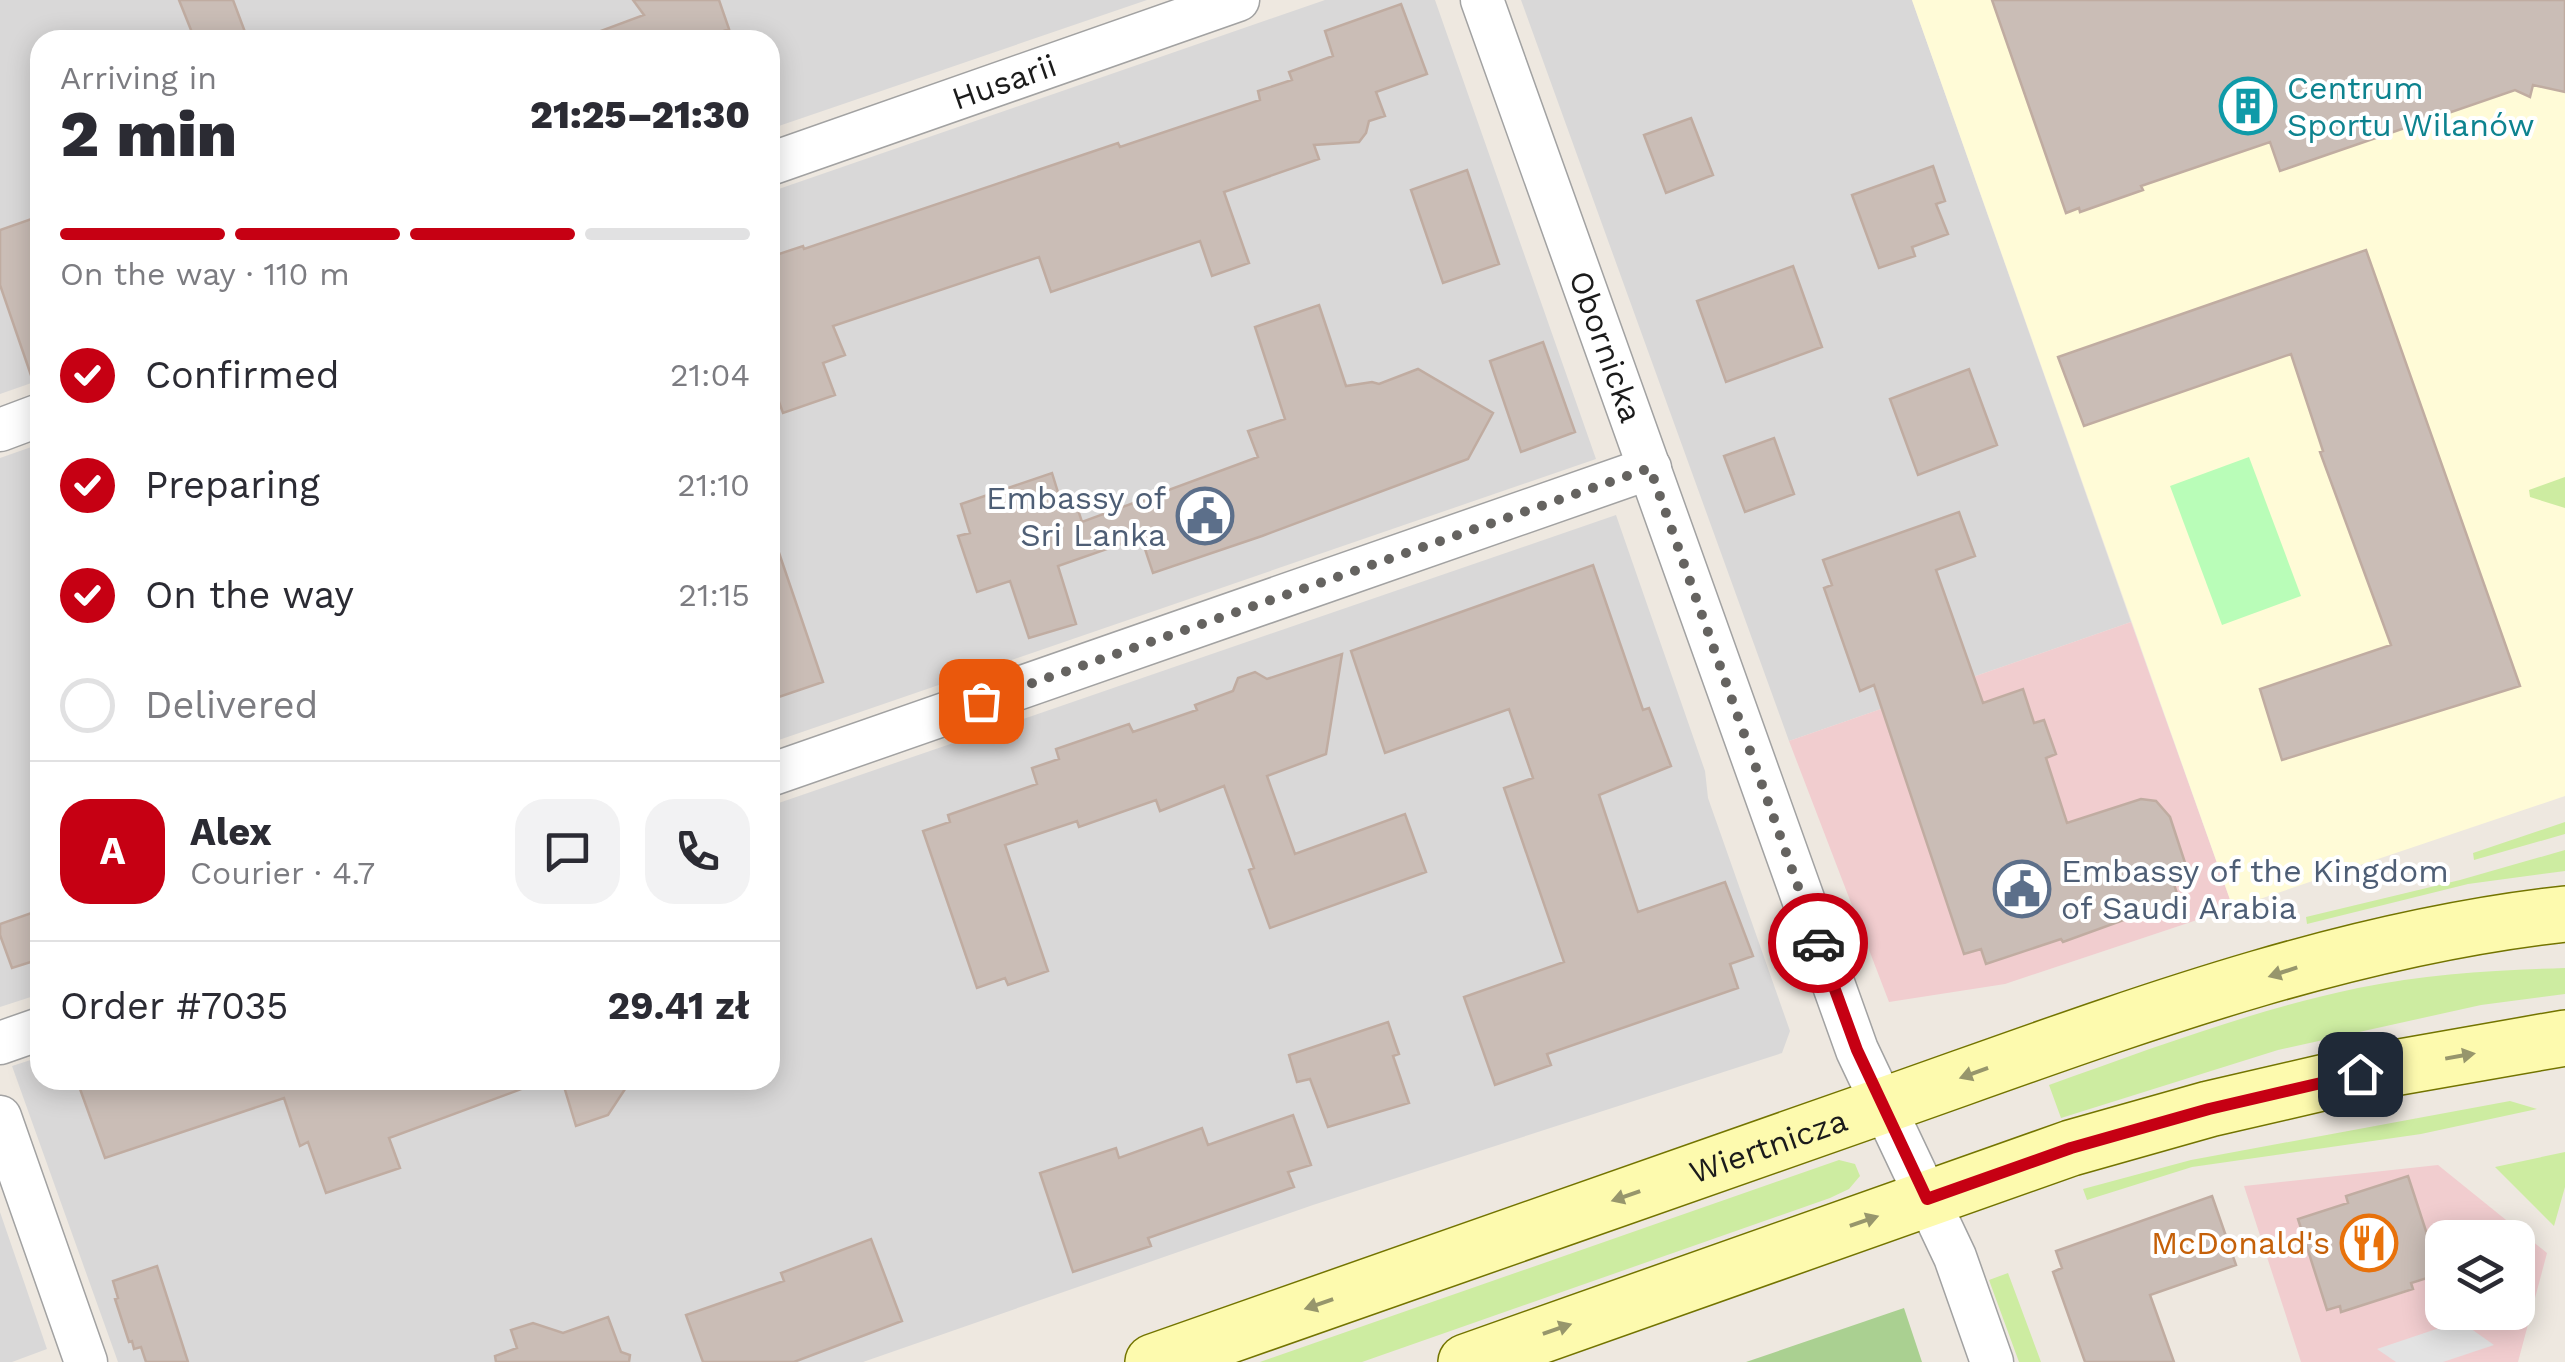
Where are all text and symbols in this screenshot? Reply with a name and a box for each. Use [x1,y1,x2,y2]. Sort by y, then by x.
street label: Husarii [947,46,1061,118]
text: Arriving in [60,59,217,97]
place label: Centrum Sportu Wilanów [2287,69,2534,144]
building icon: Centrum Sportu Wilanów [2218,76,2278,136]
text: 21:25–21:30 [530,93,750,137]
text: 2 min [60,96,237,172]
text: On the way · 110 m [60,255,350,293]
street label: Obornicka [1561,266,1650,428]
icon: check [60,348,115,403]
text: Confirmed [145,353,340,397]
text: 21:04 [670,356,750,394]
icon: check [60,458,115,513]
text: Preparing [145,463,320,507]
text: 21:10 [677,466,750,504]
place label: Embassy of Sri Lanka [986,479,1166,554]
public building icon: Embassy of Sri Lanka [1175,486,1235,546]
icon: check [60,568,115,623]
text: On the way [145,573,354,617]
text: 21:15 [678,576,750,614]
pin [939,659,1024,744]
icon: bag [954,674,1009,729]
text: Delivered [145,683,318,727]
button: chat [515,799,620,904]
button: phone [645,799,750,904]
text: Alex [190,810,272,854]
text: A [100,829,125,873]
place label: Embassy of the Kingdom of Saudi Arabia [2061,852,2449,927]
text: Courier · 4.7 [190,854,375,892]
public building icon: Embassy of the Kingdom of Saudi Arabia [1992,859,2052,919]
courier [1768,893,1868,993]
icon: car [1791,916,1846,971]
one-way arrow [2267,965,2297,980]
text: Order #7035 [60,984,288,1028]
text: 29.41 zł [608,984,750,1028]
pin [2318,1032,2403,1117]
icon: home [2333,1047,2388,1102]
one-way arrow [2444,1048,2475,1064]
one-way arrow [1959,1066,1989,1081]
street label: Wiertnicza [1684,1101,1852,1192]
one-way arrow [1610,1189,1640,1204]
one-way arrow [1849,1213,1879,1228]
restaurant icon: McDonald's [2339,1213,2399,1273]
map controls [2425,1220,2535,1330]
button: layers [2425,1220,2535,1330]
place label: McDonald's [2151,1224,2330,1262]
one-way arrow [1304,1297,1334,1312]
one-way arrow [1543,1321,1573,1336]

